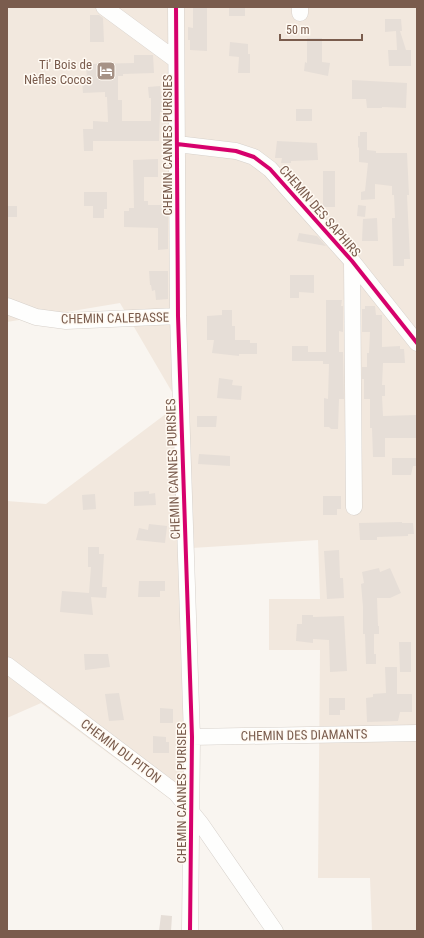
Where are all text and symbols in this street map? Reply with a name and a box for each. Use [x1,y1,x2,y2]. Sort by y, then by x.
scale bar [280,16,362,42]
text: 50 m [286,23,310,37]
place label: Ti' Bois de Nèfles Cocos [24,57,92,87]
hotel icon: Ti' Bois de Nèfles Cocos [95,60,117,82]
street label: CHEMIN CANNES PURISIES [160,74,175,216]
street label: CHEMIN DES SAPHIRS [276,162,364,260]
street label: CHEMIN CALEBASSE [61,310,169,326]
street label: CHEMIN CANNES PURISIES [163,398,183,540]
street label: CHEMIN DU PITON [78,716,164,786]
street label: CHEMIN CANNES PURISIES [174,722,189,864]
street label: CHEMIN DES DIAMANTS [241,726,368,744]

